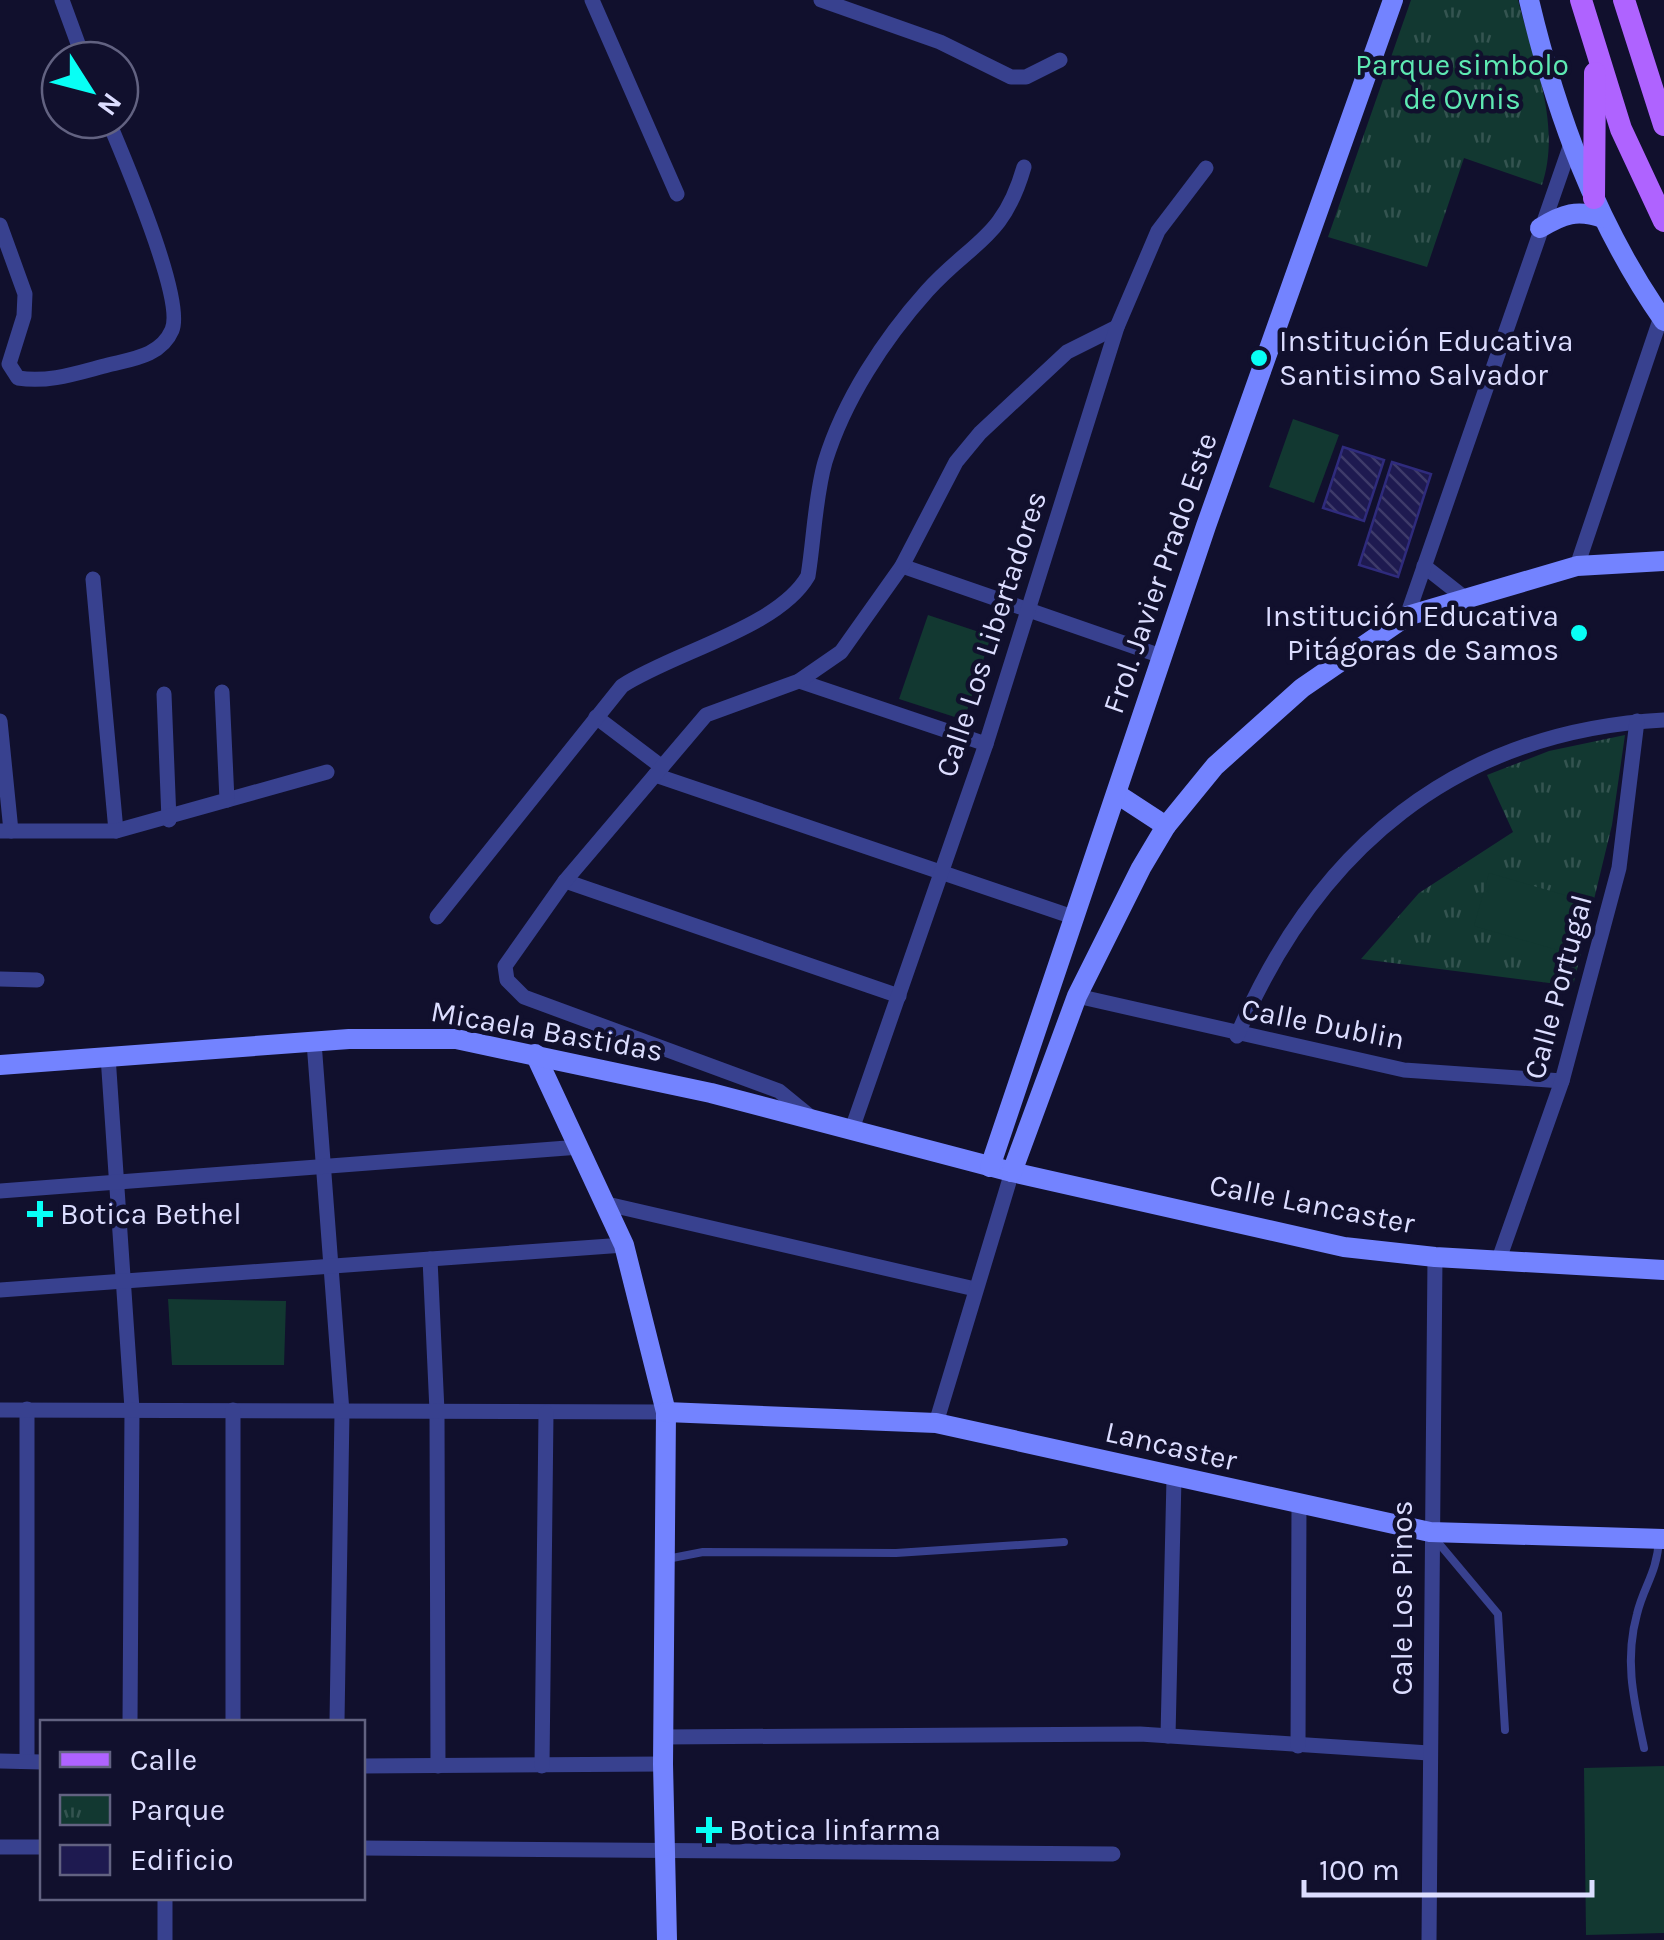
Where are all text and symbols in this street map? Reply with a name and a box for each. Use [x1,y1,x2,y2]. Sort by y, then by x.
north arrow [40,40,140,140]
park label: Parque simbolo de Ovnis [1355,47,1569,117]
text: N [91,87,129,122]
place label: Institución Educativa Santisimo Salvador [1279,323,1574,393]
marker: Institución Educativa Santisimo Salvador [1248,347,1270,369]
street label: Frol. Javier Prado Este [1095,428,1225,718]
street label: Calle Los Libertadores [928,486,1054,782]
place label: Institución Educativa Pitágoras de Samos [1264,598,1559,668]
marker: Institución Educativa Pitágoras de Samos [1568,622,1590,644]
street label: Calle Portugal [1516,891,1600,1083]
street label: Calle Dublin [1238,991,1408,1057]
street label: Micaela Bastidas [428,993,666,1069]
street label: Calle Lancaster [1206,1166,1418,1242]
place label: Botica Bethel [60,1196,242,1232]
marker: Botica Bethel [29,1203,51,1225]
street label: Lancaster [1102,1413,1240,1479]
street label: Cale Los Pinos [1384,1501,1420,1695]
legend [40,1720,365,1900]
text: Calle [130,1742,197,1778]
text: Parque [130,1792,225,1828]
place label: Botica linfarma [729,1812,941,1848]
marker: Botica linfarma [698,1819,720,1841]
scale bar [1304,1835,1592,1897]
text: Edificio [130,1842,234,1878]
text: 100 m [1319,1852,1400,1888]

